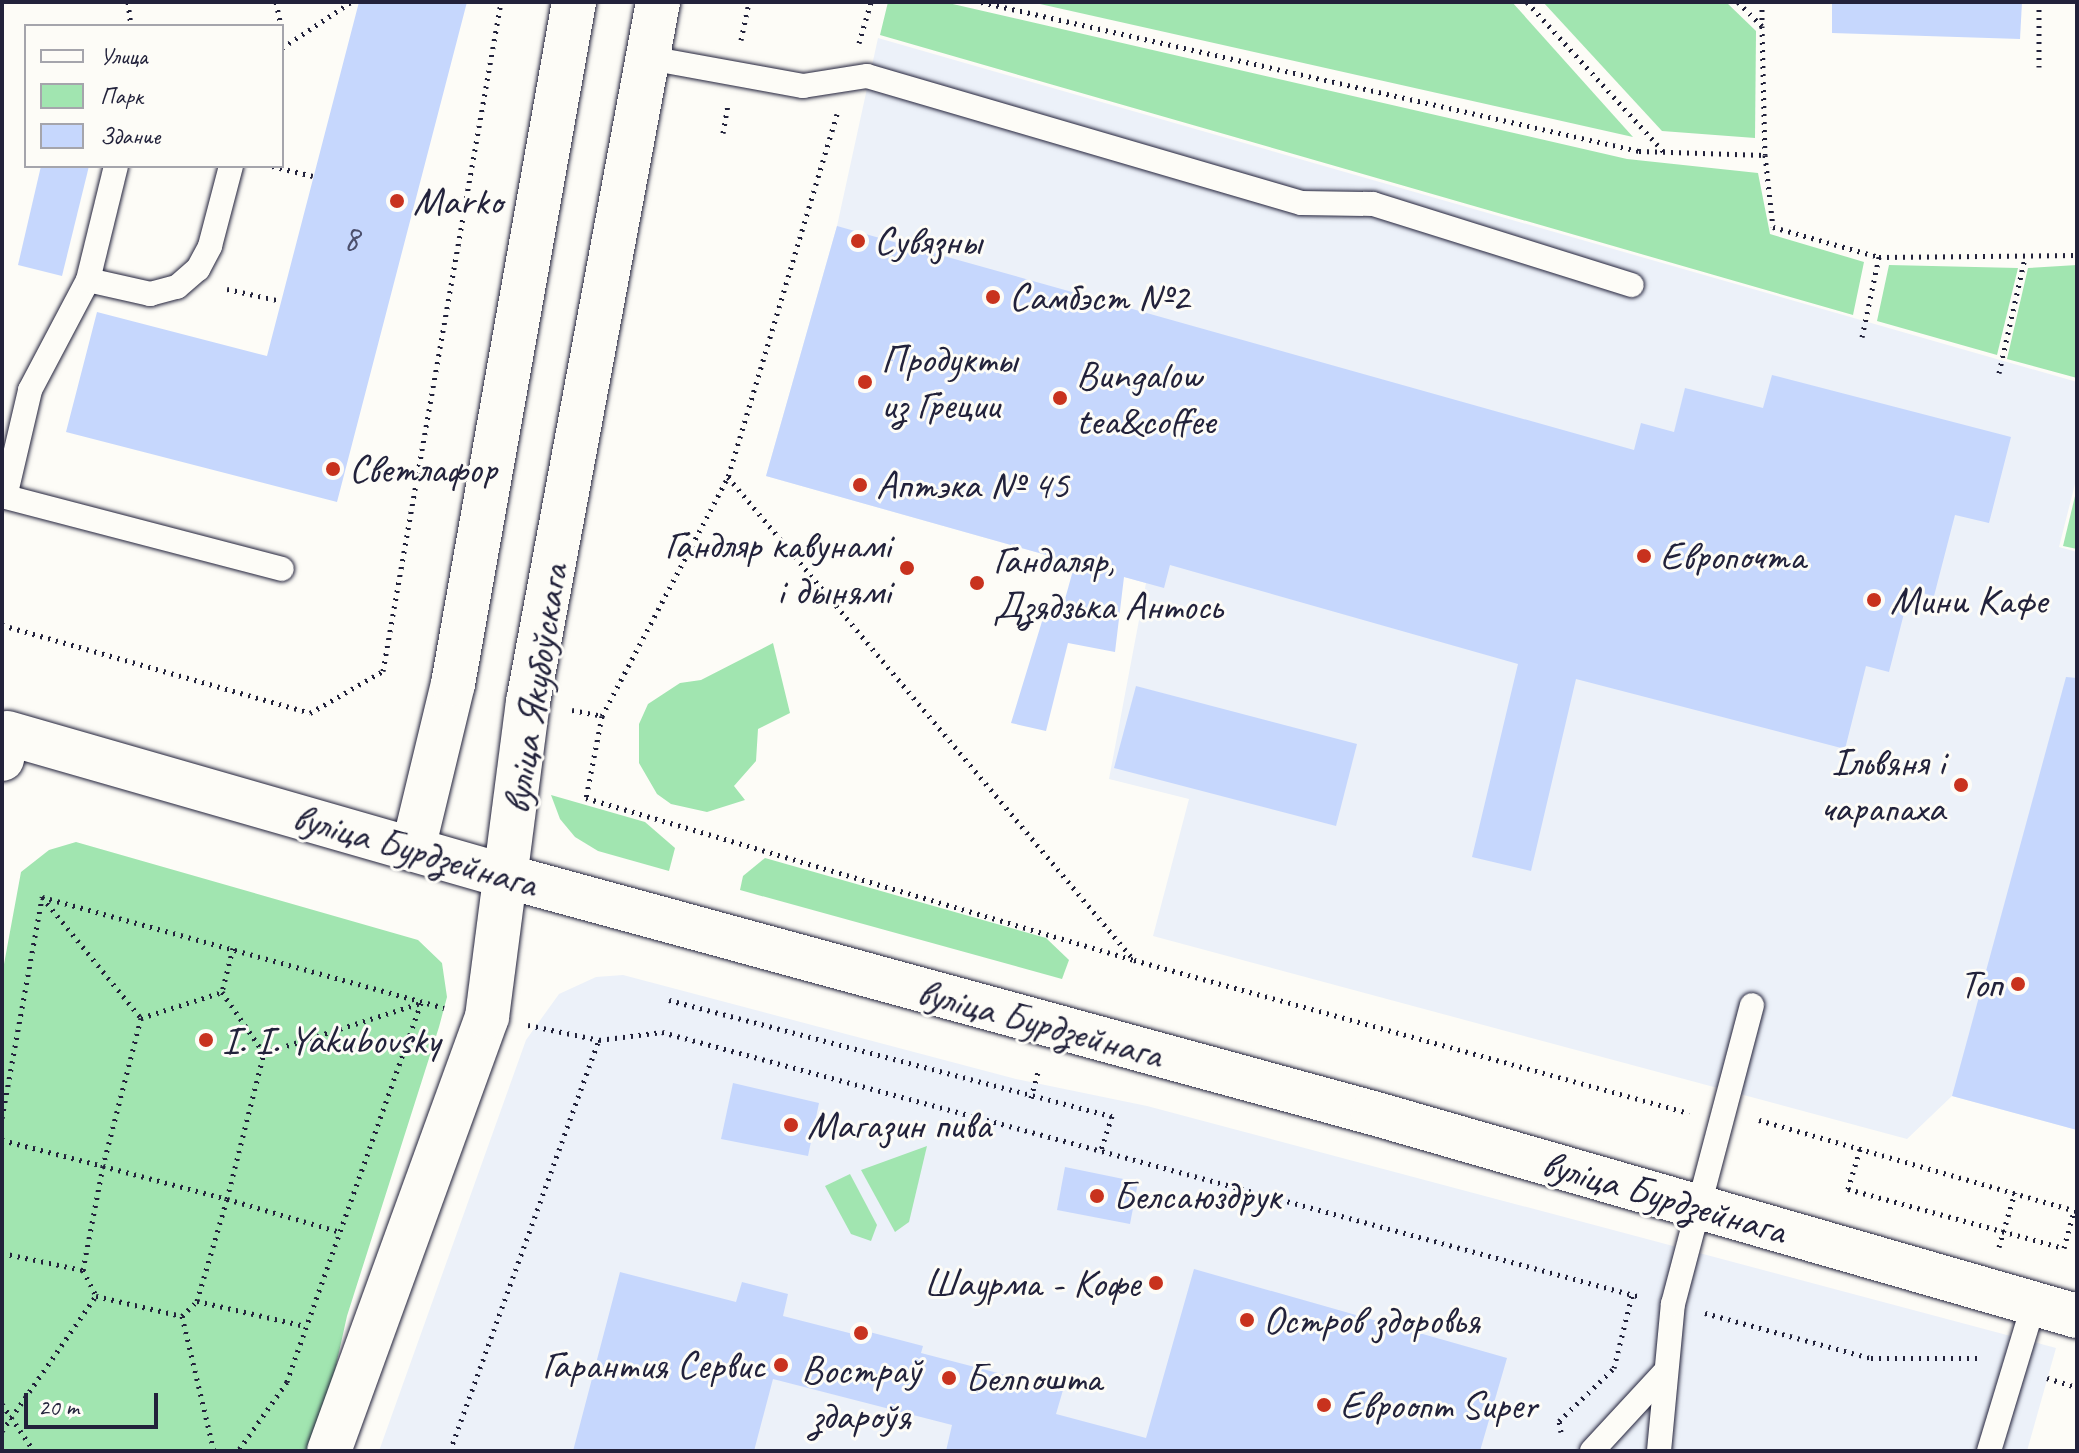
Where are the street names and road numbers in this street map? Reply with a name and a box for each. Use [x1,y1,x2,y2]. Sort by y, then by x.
street label: вуліца Якубоўскага [492,561,578,817]
street label: вуліца Бурдзейнага [288,792,542,908]
street label: вуліца Бурдзейнага [912,967,1168,1079]
street label: вуліца Бурдзейнага [1537,1139,1791,1255]

